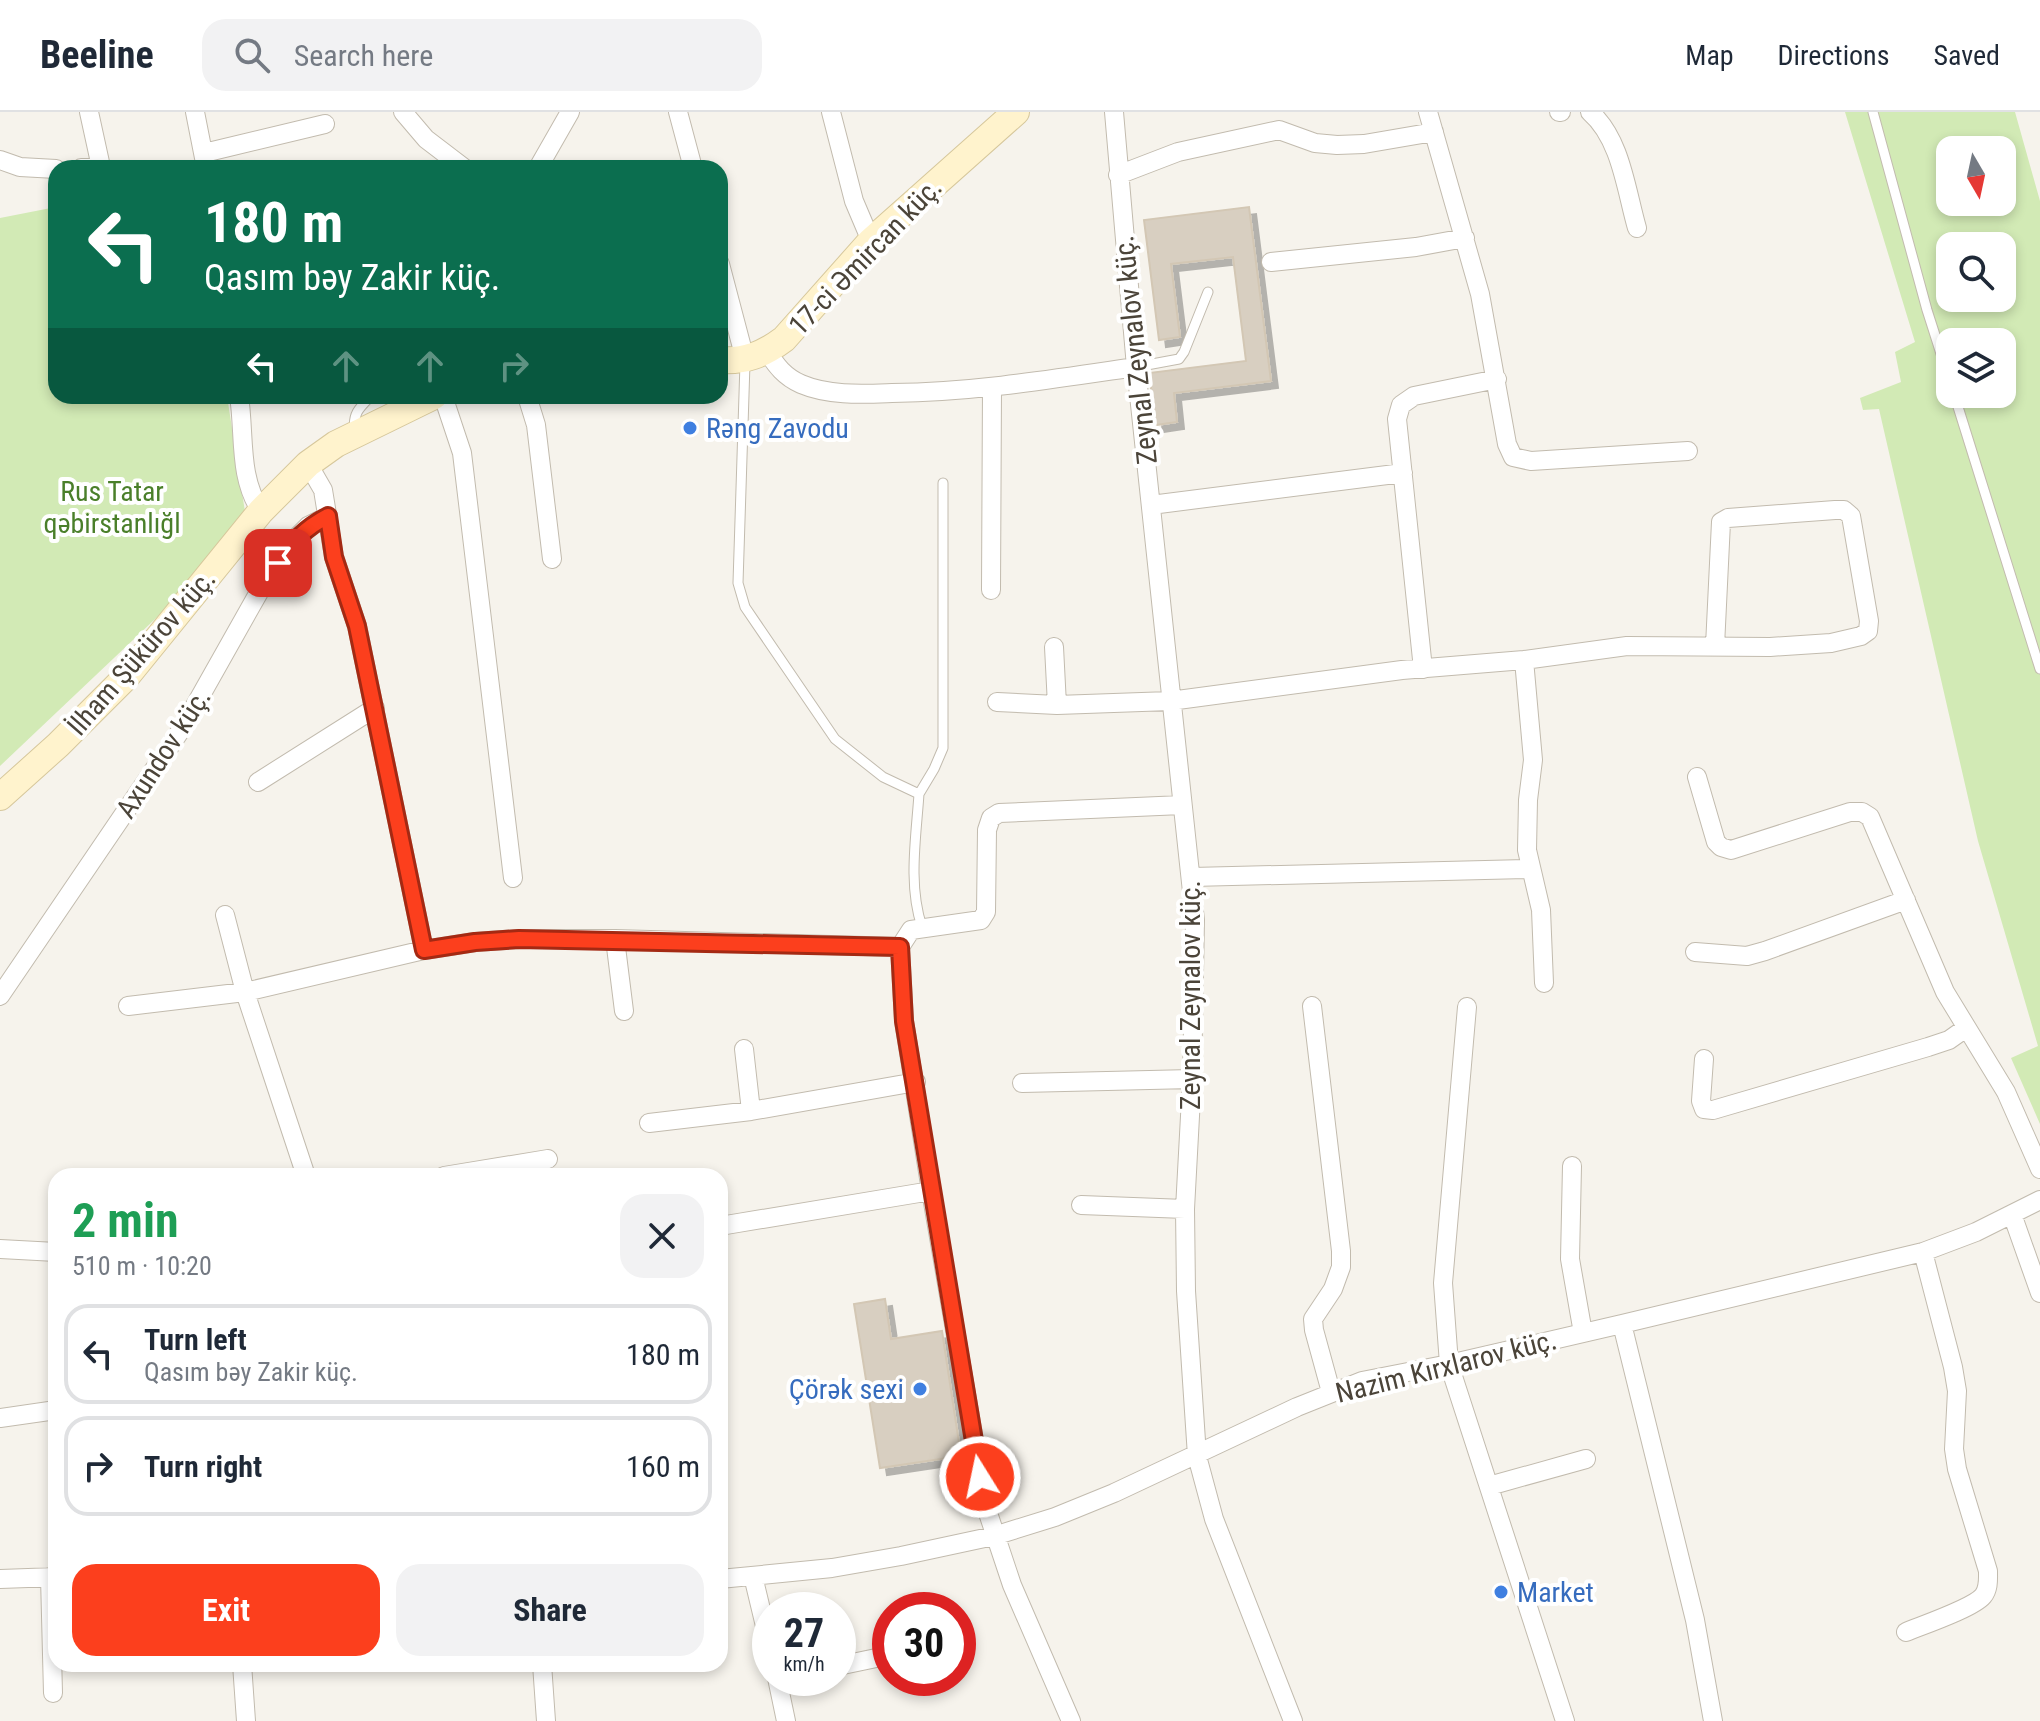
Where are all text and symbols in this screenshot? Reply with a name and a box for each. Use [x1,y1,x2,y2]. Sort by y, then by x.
search box [202,19,762,91]
text: Beeline [40,33,154,77]
icon: search [230,33,274,77]
text: Search here [294,38,433,73]
text: Map [1685,39,1734,72]
text: Directions [1778,39,1889,72]
text: Saved [1933,39,2000,72]
north arrow [1936,136,2016,216]
map controls [1936,136,2016,408]
street label: 17-ci Əmircan küç. [782,171,949,342]
text: 180 m [204,190,343,256]
icon: left [72,192,176,296]
button: search [1936,232,2016,312]
street label: Zeynal Zeynalov küç. [1107,234,1164,466]
text: Qasım bəy Zakir küç. [204,257,500,299]
button: layers [1936,328,2016,408]
icon: left [240,344,284,388]
icon: ahead [324,344,368,388]
icon: ahead [408,344,452,388]
icon: right [492,344,536,388]
place label: Rəng Zavodu [706,412,849,445]
marker: Rəng Zavodu [681,419,699,437]
park label: Rus Tatar qəbirstanlığl [43,475,181,540]
pin [244,529,312,597]
icon: arrive [256,541,300,585]
street label: İlham Şükürov küç. [60,563,222,742]
street label: Axundov küç. [109,682,218,824]
street label: Zeynal Zeynalov küç. [1174,880,1207,1110]
text: 2 min [72,1192,179,1249]
button: close [620,1194,704,1278]
text: 510 m · 10:20 [72,1251,212,1281]
text: Turn left [144,1322,247,1357]
street label: Nazim Kırxlarov küç. [1332,1323,1560,1410]
icon: left [76,1332,120,1376]
text: 180 m [626,1337,700,1372]
text: Qasım bəy Zakir küç. [144,1357,358,1387]
place label: Çörək sexi [789,1373,904,1406]
marker: Çörək sexi [911,1380,929,1398]
position arrow [938,1435,1022,1519]
icon: right [76,1444,120,1488]
text: Turn right [144,1449,262,1484]
text: 160 m [626,1449,700,1484]
button: Exit [72,1564,380,1656]
button: Share [396,1564,704,1656]
place label: Market [1517,1576,1594,1609]
marker: Market [1492,1583,1510,1601]
speed limit sign: 30 [872,1592,976,1696]
text: 27 [784,1610,824,1657]
text: km/h [783,1652,825,1676]

